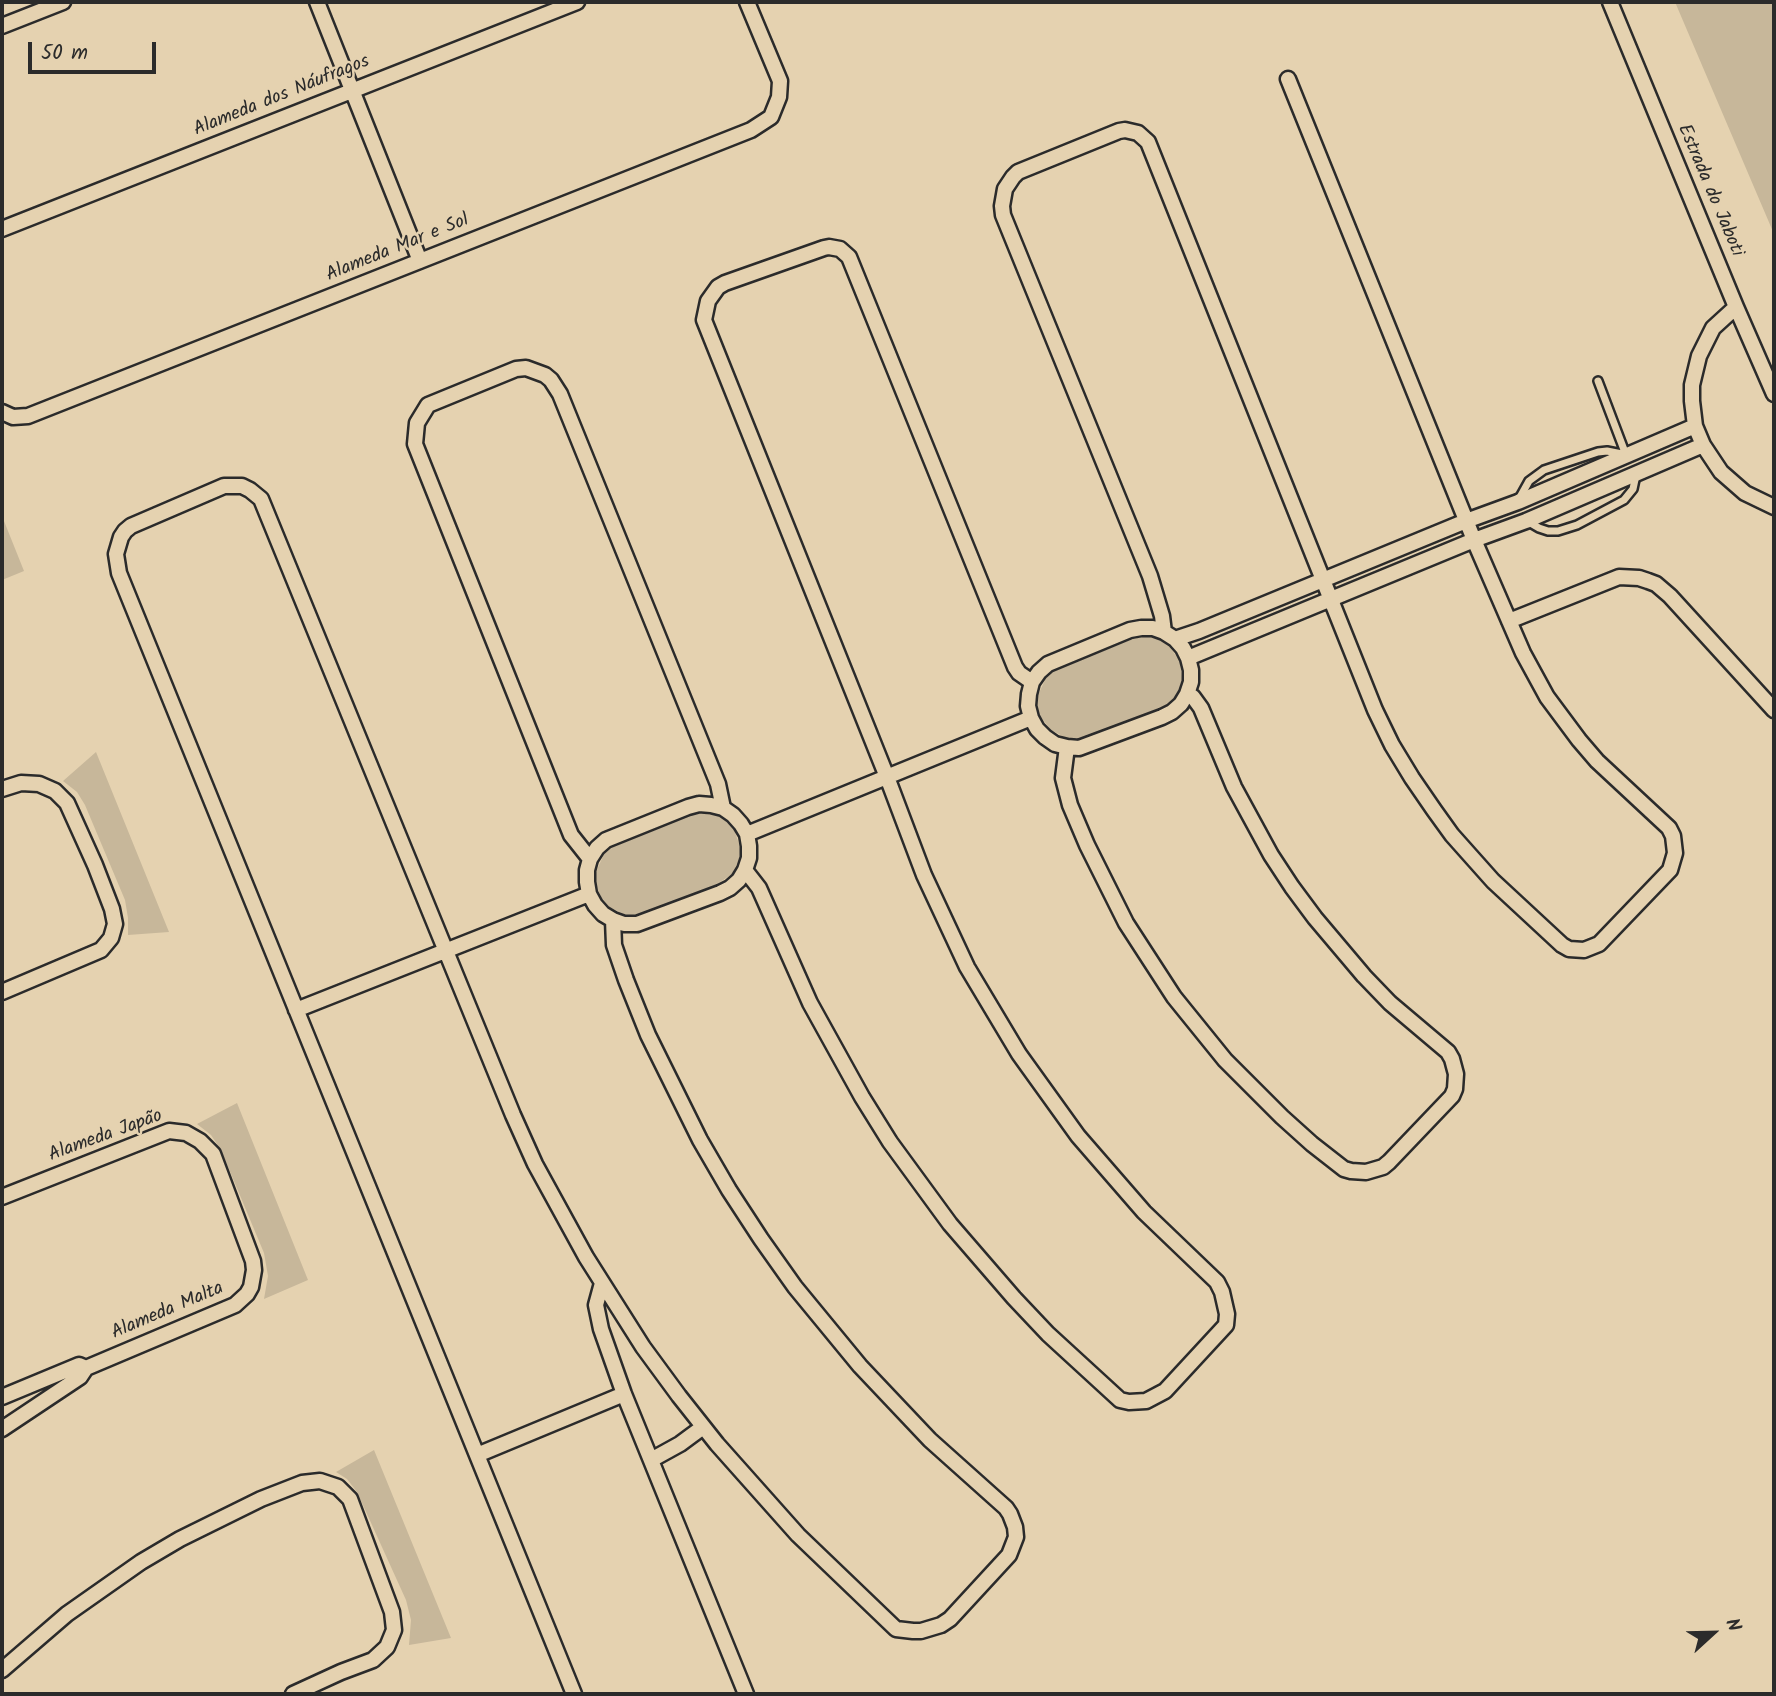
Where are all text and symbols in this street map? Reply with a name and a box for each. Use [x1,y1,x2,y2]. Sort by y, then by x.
scale bar [32,28,159,72]
text: 50 m [41,37,88,70]
street label: Alameda dos Náufragos [191,51,373,143]
street label: Estrada do Jaboti [1671,121,1747,261]
street label: Alameda Mar e Sol [323,210,473,288]
street label: Alameda Japão [46,1106,166,1168]
street label: Alameda Malta [108,1278,228,1346]
north arrow [1678,1598,1748,1668]
text: N [1716,1614,1749,1636]

